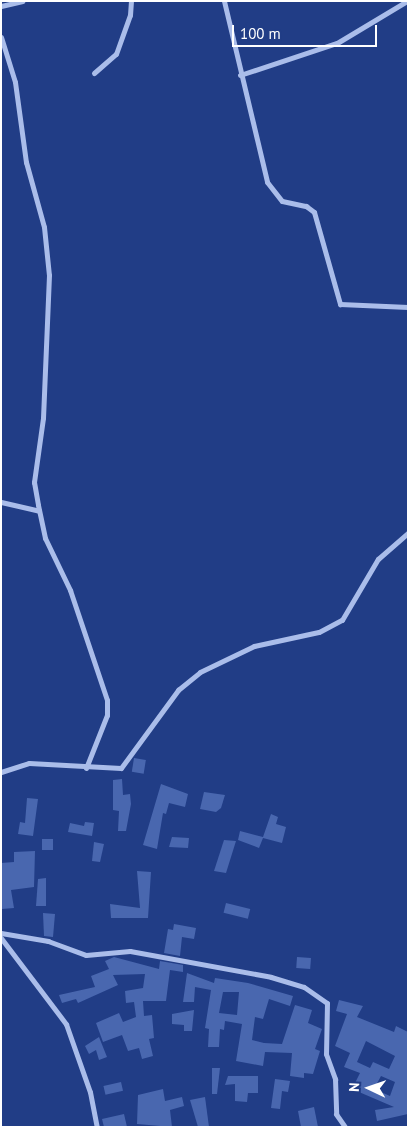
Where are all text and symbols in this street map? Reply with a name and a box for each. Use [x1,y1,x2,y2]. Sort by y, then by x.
scale bar [234,15,379,47]
text: 100 m [240,24,281,43]
north arrow [344,1063,394,1113]
text: N [345,1082,363,1092]

